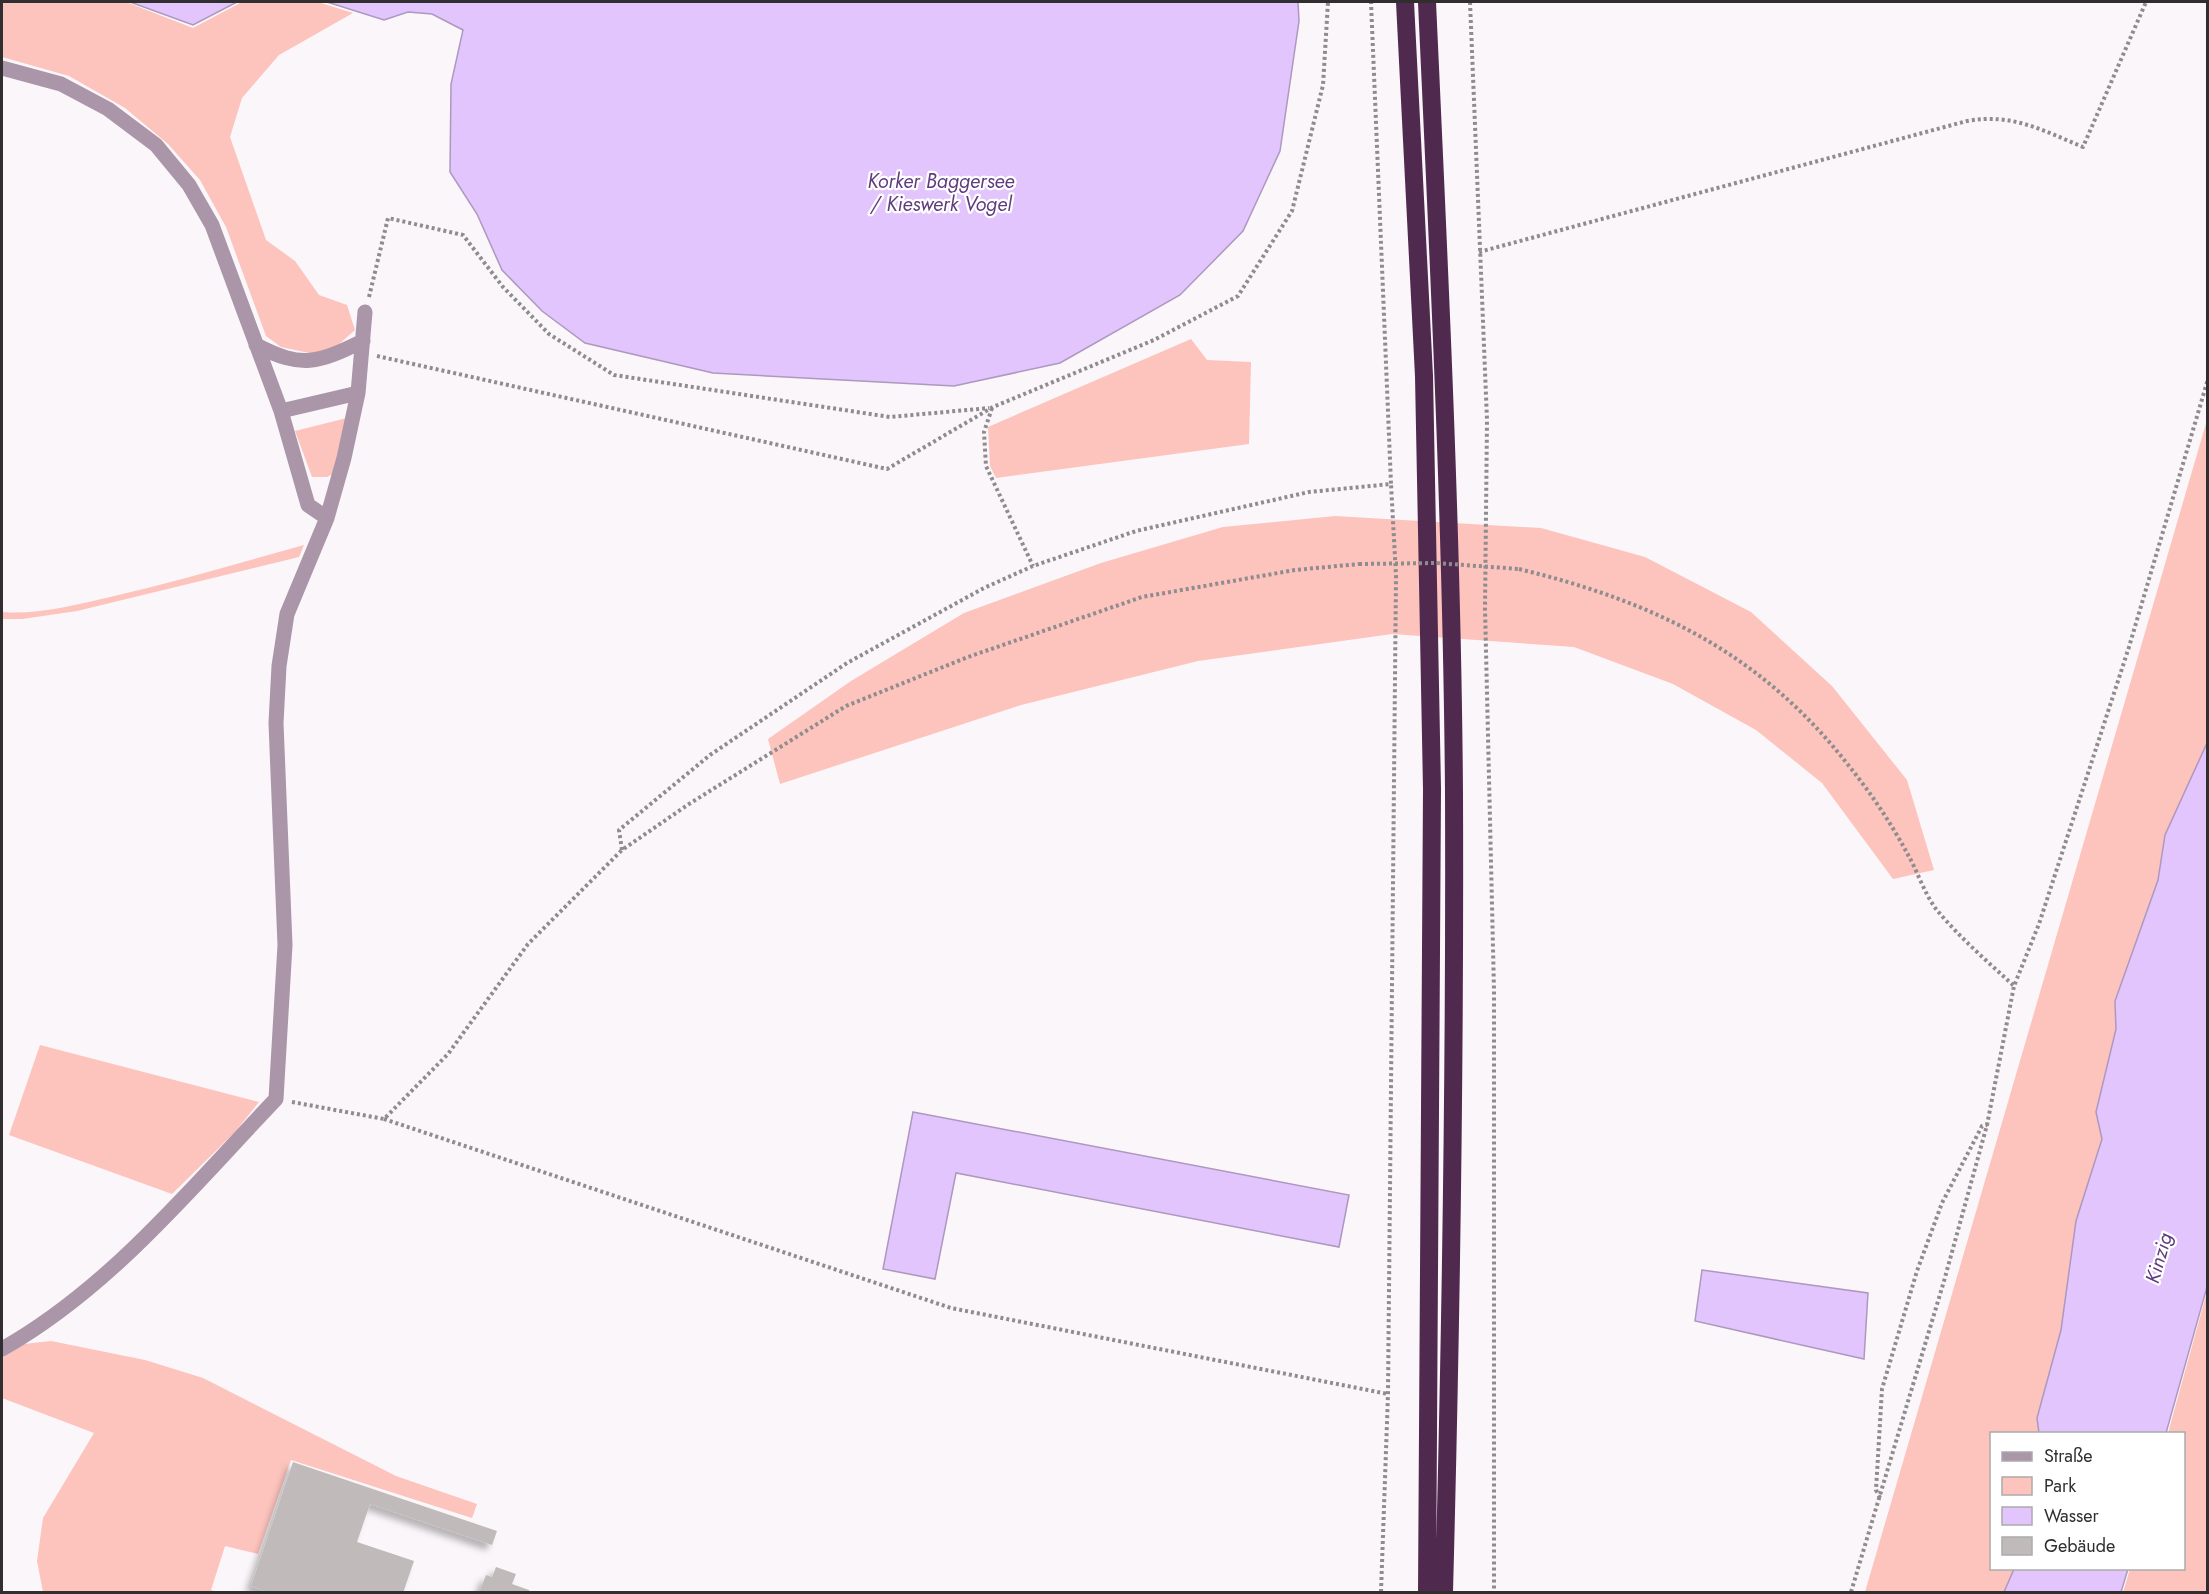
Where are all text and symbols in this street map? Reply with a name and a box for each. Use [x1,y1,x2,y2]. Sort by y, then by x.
water label: Korker Baggersee / Kieswerk Vogel [867,167,1015,219]
water label: Kinzig [2138,1229,2180,1287]
legend [1990,1432,2185,1570]
text: Straße [2044,1443,2092,1469]
text: Park [2044,1473,2076,1499]
text: Wasser [2044,1503,2099,1529]
text: Gebäude [2044,1533,2115,1559]

